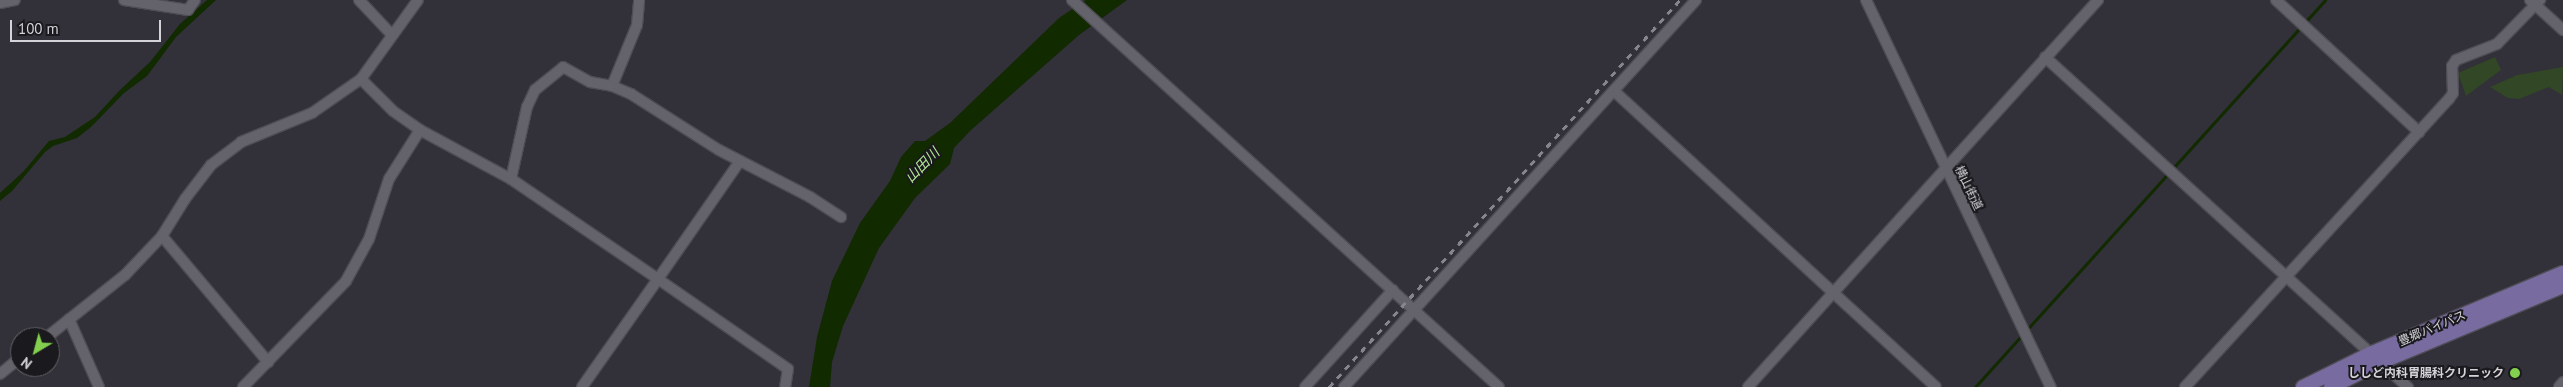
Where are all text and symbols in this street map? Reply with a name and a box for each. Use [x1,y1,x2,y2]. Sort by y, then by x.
scale bar [12,10,164,42]
text: 100 m [18,19,59,38]
water label: 山田川 [901,144,943,186]
street label: 横山街道 [1952,163,1986,213]
street label: 豊郷バイパス [2396,307,2468,349]
north arrow [10,327,60,377]
text: N [17,353,36,373]
place label: ししど内科胃腸科クリニック [2348,366,2504,380]
marker: ししど内科胃腸科クリニック [2508,366,2522,380]

